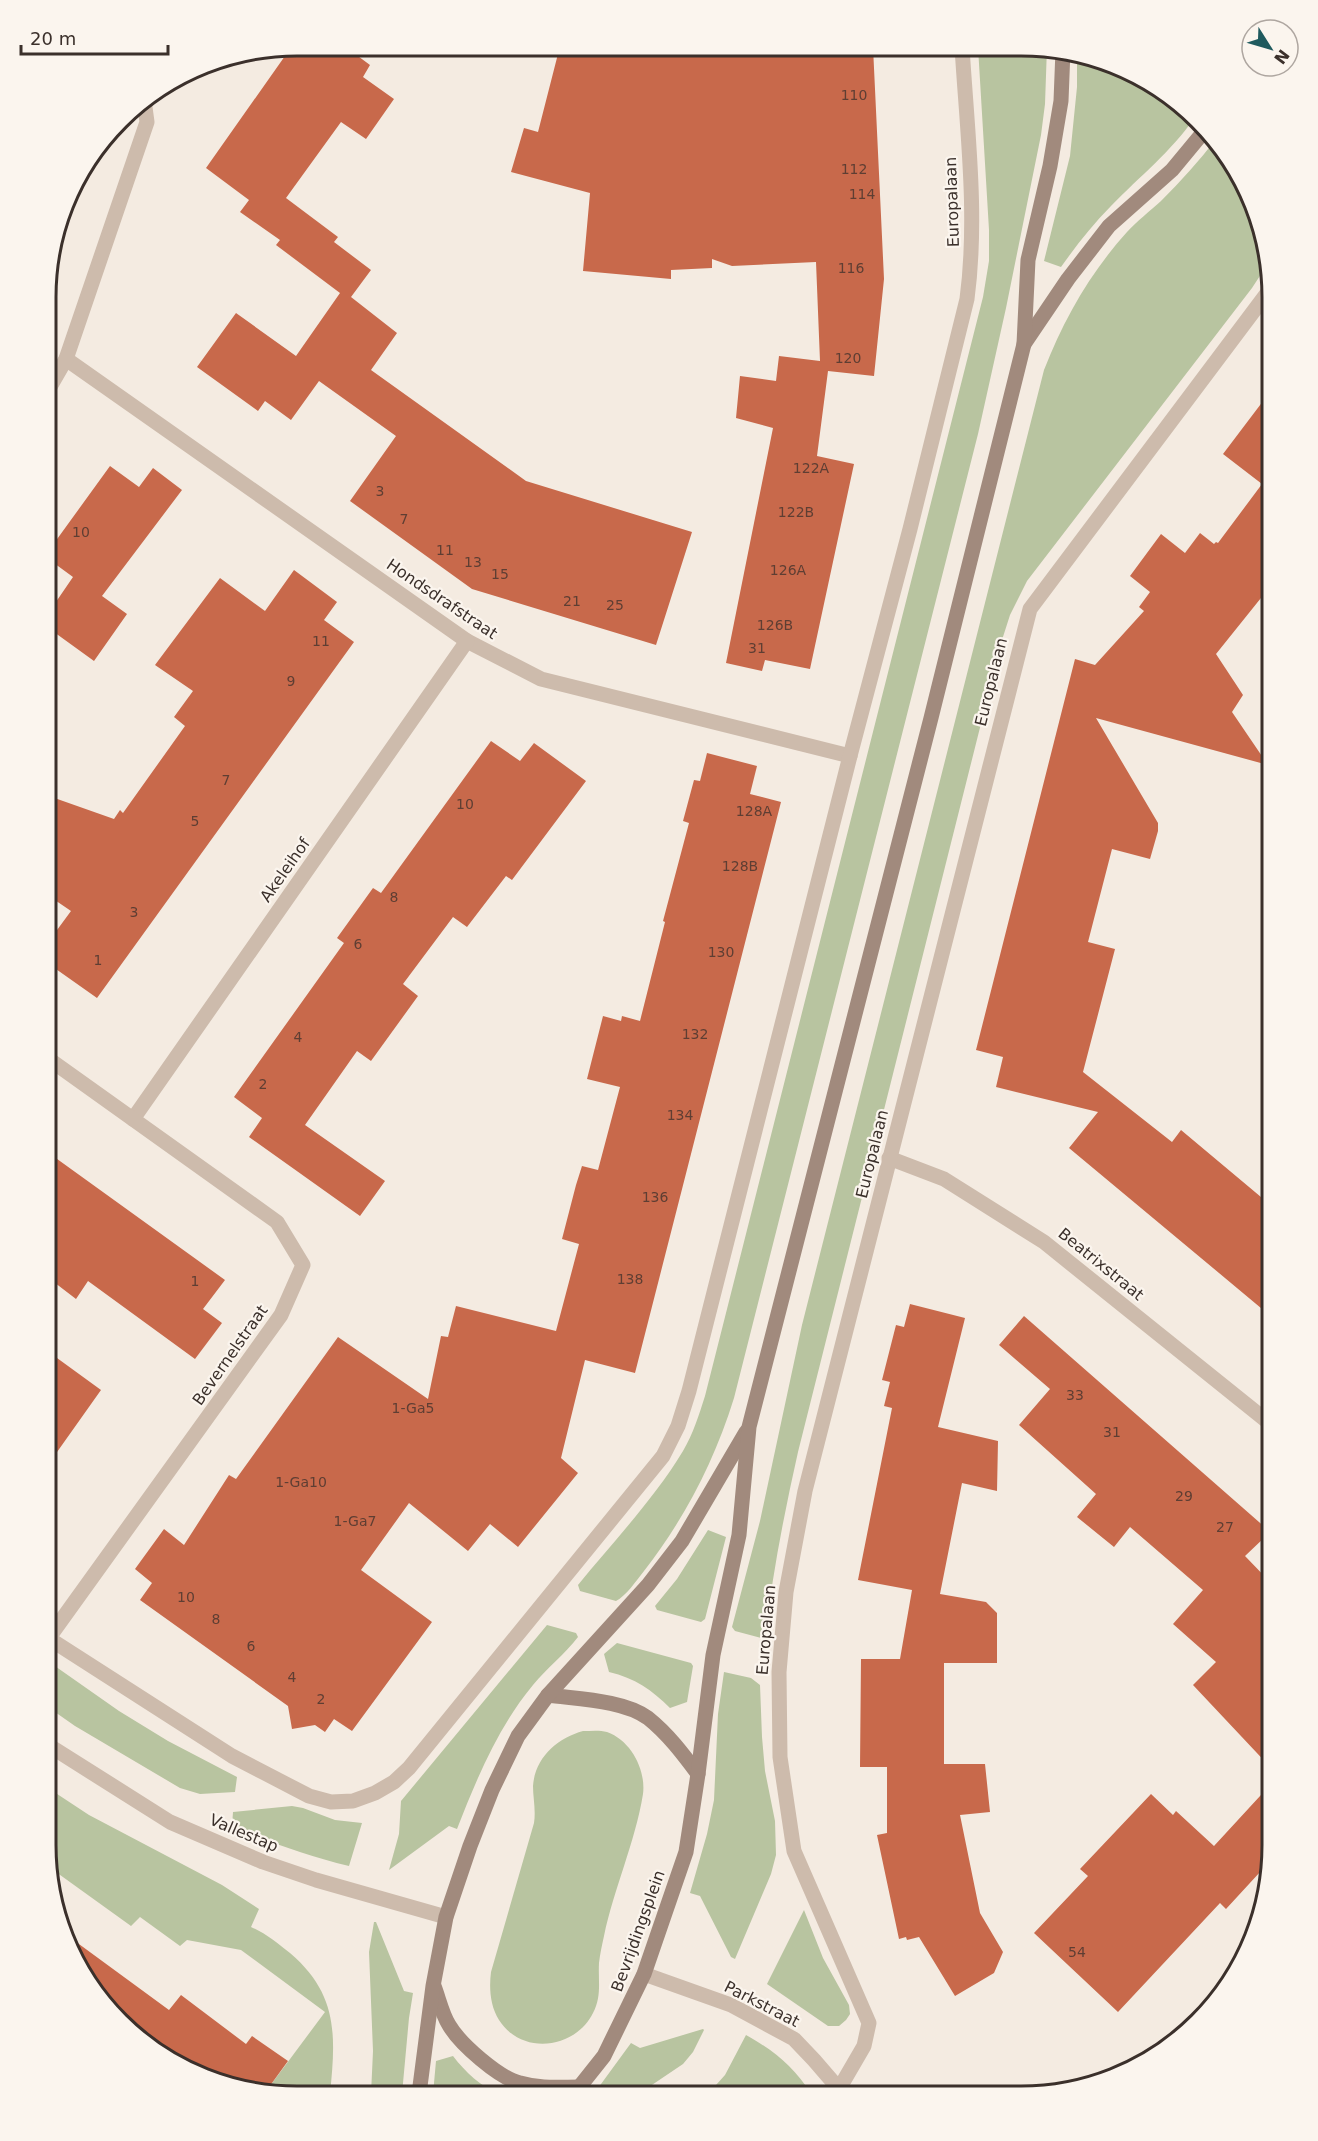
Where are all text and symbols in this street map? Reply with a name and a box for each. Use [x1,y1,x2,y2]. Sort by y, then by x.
scale bar [21,18,168,56]
north arrow [1240,18,1300,78]
text: 20 m [30,28,76,49]
text: N [1270,46,1293,68]
house number: 110 [841,87,867,103]
street label: Europalaan [941,156,963,248]
house number: 112 [841,161,867,177]
house number: 114 [849,186,875,202]
house number: 116 [838,260,864,276]
house number: 120 [835,350,861,366]
house number: 122A [793,460,830,476]
house number: 3 [376,483,384,499]
house number: 122B [778,504,814,520]
house number: 7 [400,511,408,527]
house number: 10 [72,524,90,540]
house number: 11 [436,542,454,558]
house number: 13 [464,554,482,570]
street label: Hondsdrafstraat [383,555,501,643]
house number: 126A [770,562,807,578]
house number: 15 [491,566,509,582]
house number: 21 [563,593,581,609]
house number: 25 [606,597,624,613]
house number: 126B [757,617,793,633]
house number: 11 [312,633,330,649]
street label: Europalaan [971,636,1011,728]
house number: 31 [748,640,766,656]
house number: 9 [287,673,295,689]
house number: 7 [222,772,230,788]
house number: 10 [456,796,474,812]
house number: 128A [736,803,773,819]
house number: 5 [191,813,199,829]
street label: Akeleihof [256,834,314,906]
house number: 128B [722,858,758,874]
house number: 8 [390,889,398,905]
house number: 3 [130,904,138,920]
house number: 6 [354,936,363,952]
house number: 130 [708,944,734,960]
house number: 1 [94,952,102,968]
house number: 132 [682,1026,708,1042]
house number: 4 [294,1029,303,1045]
house number: 2 [259,1076,267,1092]
house number: 134 [667,1107,693,1123]
street label: Europalaan [852,1108,892,1200]
house number: 136 [642,1189,668,1205]
street label: Beatrixstraat [1054,1224,1148,1304]
house number: 138 [617,1271,643,1287]
house number: 1 [191,1273,199,1289]
street label: Bevernelstraat [188,1301,272,1409]
house number: 33 [1066,1387,1084,1403]
house number: 1-Ga5 [392,1400,434,1416]
house number: 31 [1103,1424,1121,1440]
house number: 1-Ga10 [275,1474,327,1490]
house number: 29 [1175,1488,1193,1504]
house number: 1-Ga7 [334,1513,376,1529]
house number: 27 [1216,1519,1234,1535]
street label: Europalaan [753,1584,779,1676]
house number: 10 [177,1589,195,1605]
house number: 8 [212,1611,220,1627]
house number: 6 [247,1638,256,1654]
house number: 4 [288,1669,297,1685]
house number: 2 [317,1691,325,1707]
street label: Vallestap [207,1810,281,1856]
street label: Bevrijdingsplein [607,1868,669,1994]
house number: 54 [1068,1944,1086,1960]
street label: Parkstraat [721,1977,803,2031]

